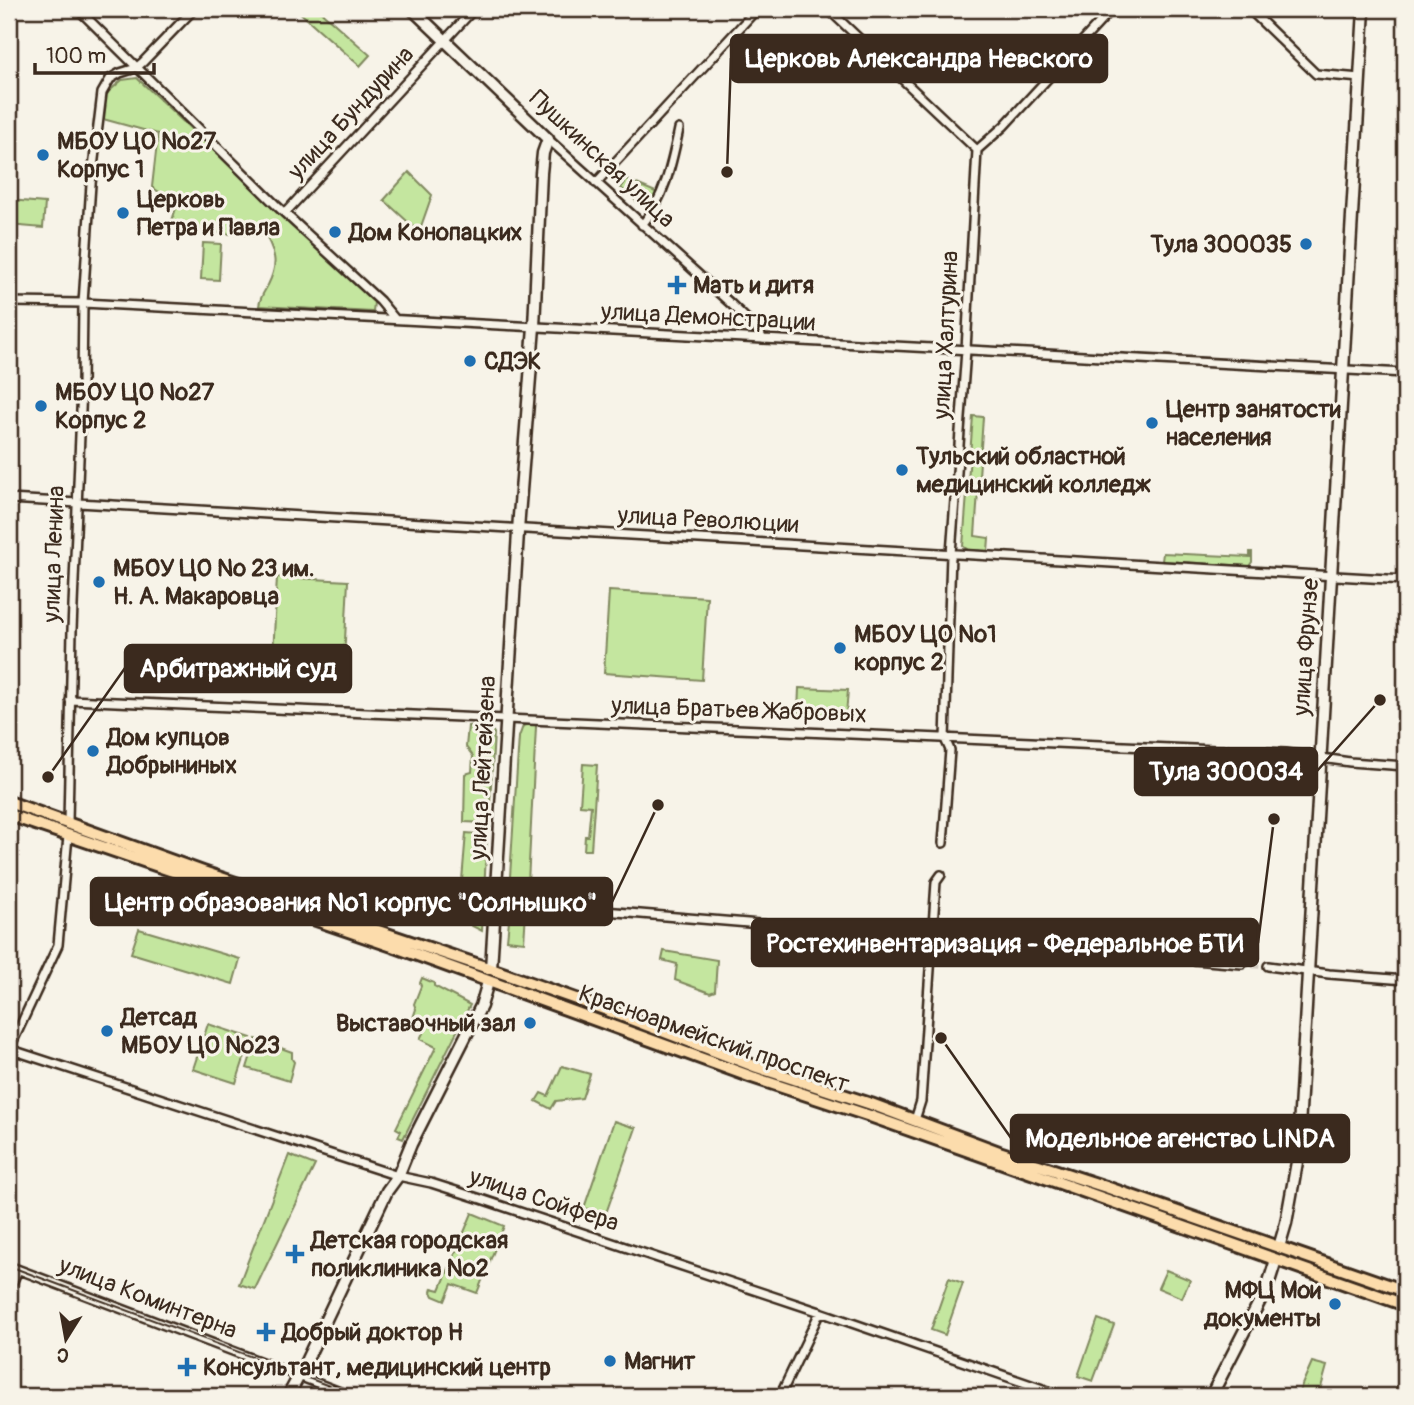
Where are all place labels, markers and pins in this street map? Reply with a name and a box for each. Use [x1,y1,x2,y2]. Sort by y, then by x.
callout: Церковь Александра Невского [731,35,1107,82]
place label: МБОУ ЦО №27 Корпус 1 [57,127,217,184]
marker: МБОУ ЦО №27 Корпус 1 [35,147,51,163]
place label: Церковь Петра и Павла [137,185,280,242]
marker: Церковь Петра и Павла [115,205,131,221]
place label: Дом Конопацких [347,218,522,247]
marker: Дом Конопацких [327,224,343,240]
place label: Тула 300035 [1149,230,1292,259]
marker: Тула 300035 [1298,236,1314,252]
place label: Мать и дитя [693,271,814,300]
marker: Мать и дитя [667,275,687,295]
place label: СДЭК [484,347,541,376]
marker: СДЭК [462,353,478,369]
place label: МБОУ ЦО №27 Корпус 2 [55,378,215,435]
place label: Центр занятости населения [1166,395,1341,452]
marker: МБОУ ЦО №27 Корпус 2 [33,398,49,414]
marker: Центр занятости населения [1144,415,1160,431]
place label: Тульский областной медицинский колледж [915,442,1151,499]
marker: Тульский областной медицинский колледж [894,462,910,478]
place label: МБОУ ЦО № 23 им. Н. А. Макаровца [113,554,314,611]
marker: МБОУ ЦО № 23 им. Н. А. Макаровца [91,574,107,590]
place label: МБОУ ЦО №1 корпус 2 [854,620,997,677]
marker: МБОУ ЦО №1 корпус 2 [832,640,848,656]
callout: Арбитражный суд [125,645,351,692]
place label: Дом купцов Добрыниных [105,723,237,780]
marker: Дом купцов Добрыниных [85,743,101,759]
callout: Тула 300034 [1135,748,1317,795]
callout: Центр образования №1 корпус "Солнышко" [91,878,612,925]
callout: Ростехинвентаризация - Федеральное БТИ [752,919,1258,966]
place label: Детсад МБОУ ЦО №23 [119,1003,280,1060]
place label: Выставочный зал [336,1009,516,1038]
marker: Выставочный зал [522,1015,538,1031]
marker: Детсад МБОУ ЦО №23 [99,1023,115,1039]
callout: Модельное агенство LINDA [1011,1115,1349,1162]
place label: Детская городская поликлиника №2 [309,1226,508,1283]
marker: Детская городская поликлиника №2 [285,1244,305,1264]
place label: МФЦ Мои документы [1203,1276,1321,1333]
marker: МФЦ Мои документы [1327,1296,1343,1312]
place label: Добрый доктор Н [280,1318,463,1347]
marker: Добрый доктор Н [256,1322,276,1342]
place label: Магнит [624,1347,696,1376]
place label: Консультант, медицинский центр [203,1353,551,1382]
marker: Магнит [602,1353,618,1369]
marker: Консультант, медицинский центр [177,1357,197,1377]

